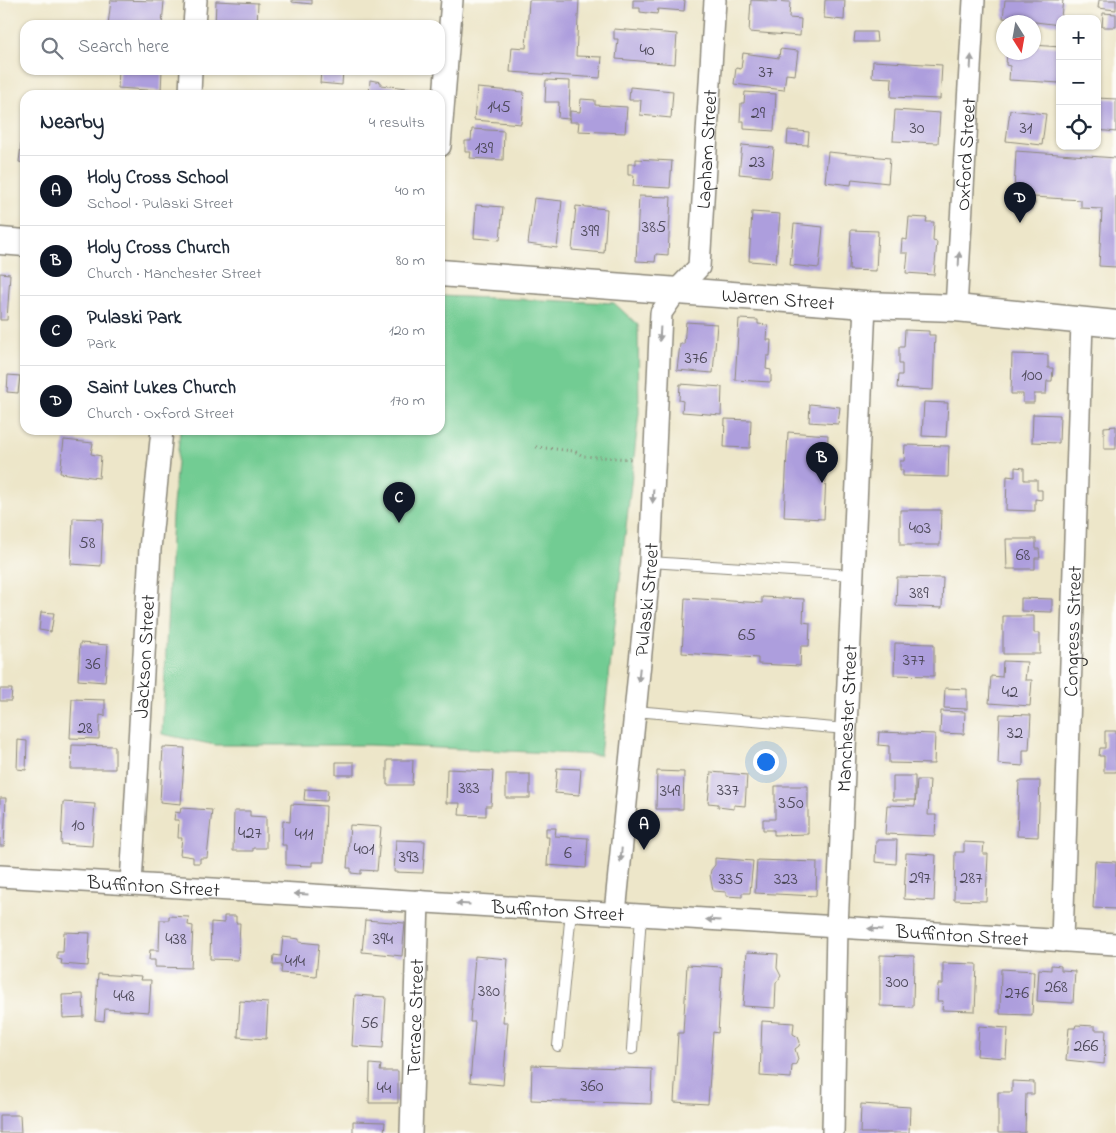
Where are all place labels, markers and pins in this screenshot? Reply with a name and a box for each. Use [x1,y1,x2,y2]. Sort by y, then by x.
pin: D [1004,182,1036,223]
pin: B [806,442,838,483]
pin: C [383,482,415,523]
pin: A [628,809,660,850]

